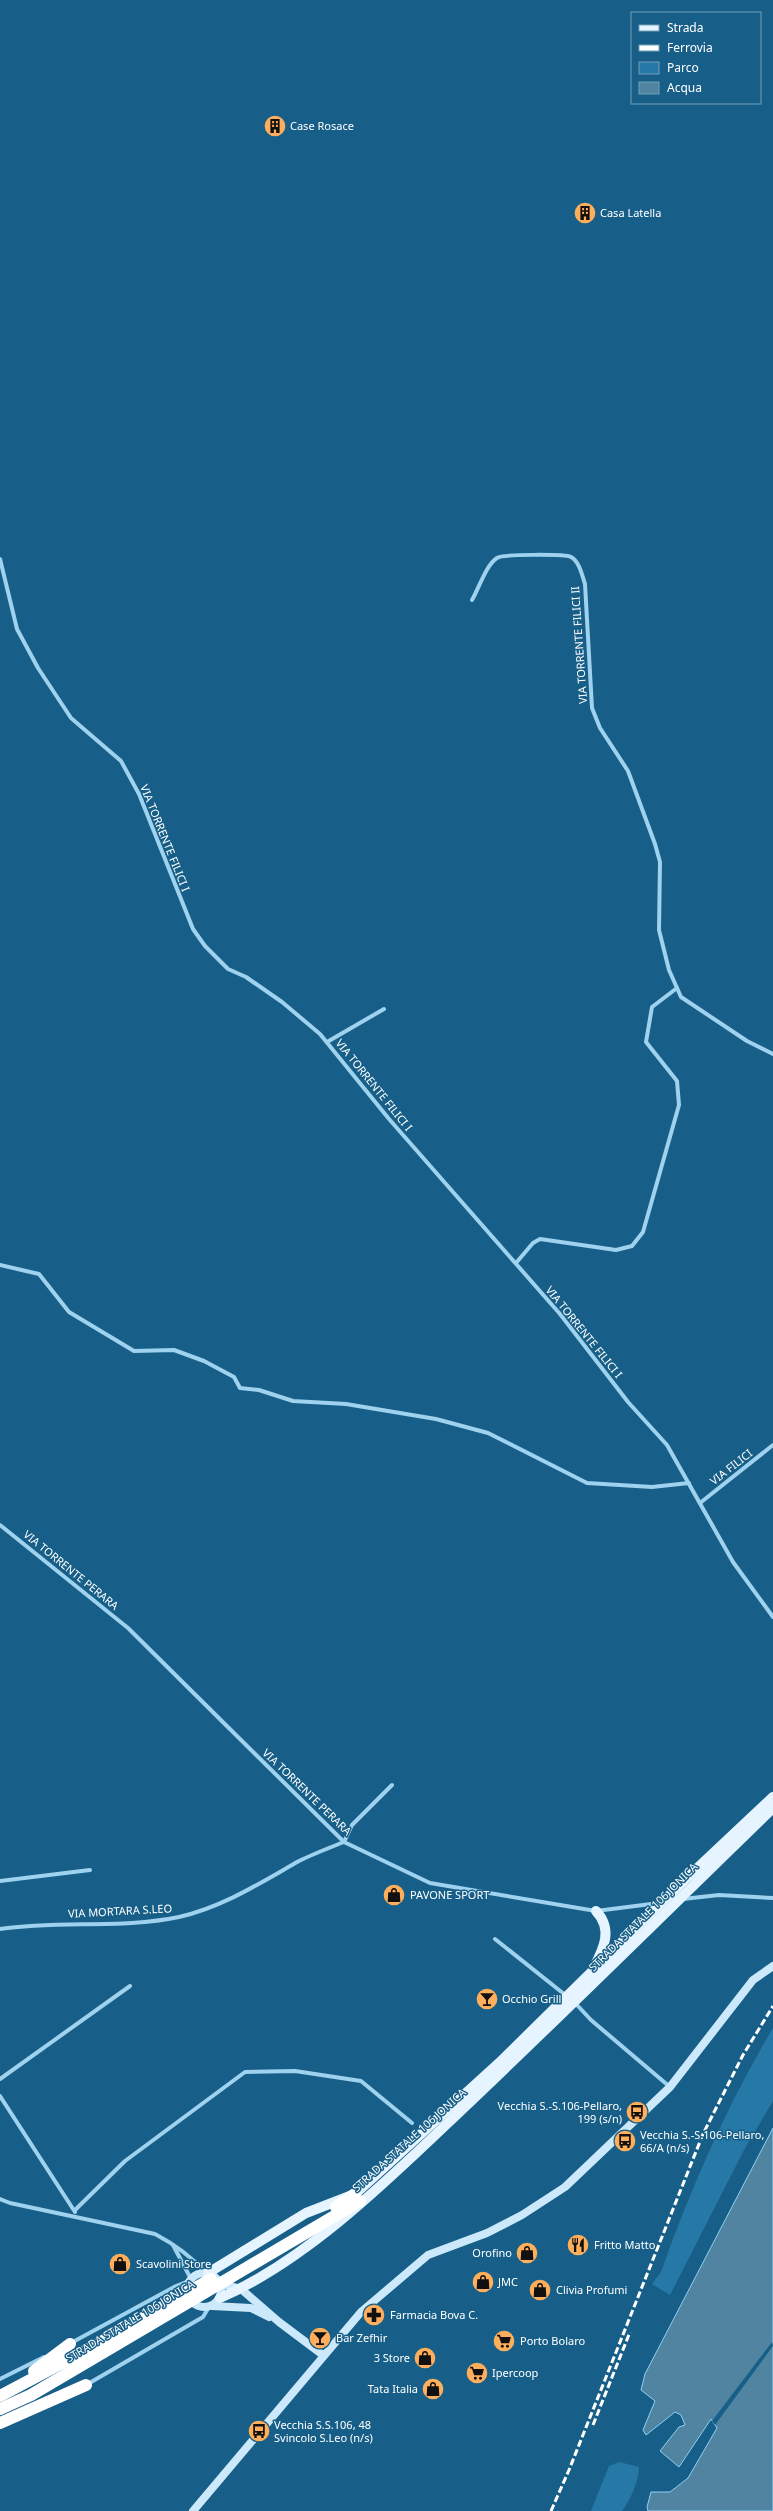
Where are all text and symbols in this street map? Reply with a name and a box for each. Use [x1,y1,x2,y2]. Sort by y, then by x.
legend [631,12,761,104]
text: Strada [667,19,703,36]
text: Ferrovia [667,39,713,56]
text: Parco [667,59,699,76]
text: Acqua [667,79,702,96]
building icon: Case Rosace [262,113,288,139]
place label: Case Rosace [290,118,354,133]
building icon: Casa Latella [572,200,598,226]
place label: Casa Latella [600,205,661,220]
street label: VIA TORRENTE FILICI II [567,585,590,704]
street label: VIA TORRENTE FILICI I [137,782,194,894]
street label: VIA TORRENTE FILICI I [333,1036,416,1134]
street label: VIA TORRENTE FILICI I [543,1283,626,1381]
street label: VIA FILICI [706,1445,755,1488]
street label: VIA TORRENTE PERARA [21,1527,123,1613]
street label: VIA TORRENTE PERARA [260,1745,356,1839]
street label: STRADA STATALE 106 JONICA [585,1858,701,1974]
shop icon: PAVONE SPORT [381,1882,407,1908]
place label: PAVONE SPORT [410,1887,489,1902]
street label: VIA MORTARA S.LEO [68,1900,172,1921]
bar icon: Occhio Grill [474,1986,500,2012]
place label: Occhio Grill [502,1991,561,2006]
street label: STRADA STATALE 106 JONICA [349,2084,469,2195]
place label: Vecchia S.-S.106-Pellaro, 199 (s/n) [498,2098,622,2126]
bus stop icon: Vecchia S.-S.106-Pellaro, 199 (s/n) [624,2099,650,2125]
place label: Vecchia S.-S.106-Pellaro, 66/A (n/s) [640,2127,764,2155]
bus stop icon: Vecchia S.-S.106-Pellaro, 66/A (n/s) [612,2128,638,2154]
restaurant icon: Fritto Matto [565,2232,591,2258]
place label: Fritto Matto [594,2237,656,2252]
shop icon: Orofino [514,2240,540,2266]
place label: Orofino [472,2245,512,2260]
shop icon: Scavolini Store [107,2251,133,2277]
place label: Scavolini Store [136,2256,211,2271]
shop icon: JMC [470,2269,496,2295]
place label: JMC [497,2274,518,2289]
street label: STRADA STATALE 106 JONICA [62,2276,198,2365]
shop icon: Clivia Profumi [527,2277,553,2303]
place label: Clivia Profumi [556,2282,627,2297]
pharmacy icon: Farmacia Bova C. [361,2302,387,2328]
place label: Farmacia Bova C. [390,2307,478,2322]
bar icon: Bar Zefhir [307,2325,333,2351]
supermarket icon: Porto Bolaro [491,2328,517,2354]
place label: Bar Zefhir [336,2330,388,2345]
place label: Porto Bolaro [520,2333,585,2348]
shop icon: 3 Store [412,2345,438,2371]
place label: 3 Store [374,2350,410,2365]
supermarket icon: Ipercoop [464,2360,490,2386]
place label: Ipercoop [492,2365,539,2380]
shop icon: Tata Italia [420,2376,446,2402]
place label: Tata Italia [368,2381,418,2396]
place label: Vecchia S.S.106, 48 Svincolo S.Leo (n/s) [274,2417,373,2445]
bus stop icon: Vecchia S.S.106, 48 Svincolo S.Leo (n/s) [246,2418,272,2444]

